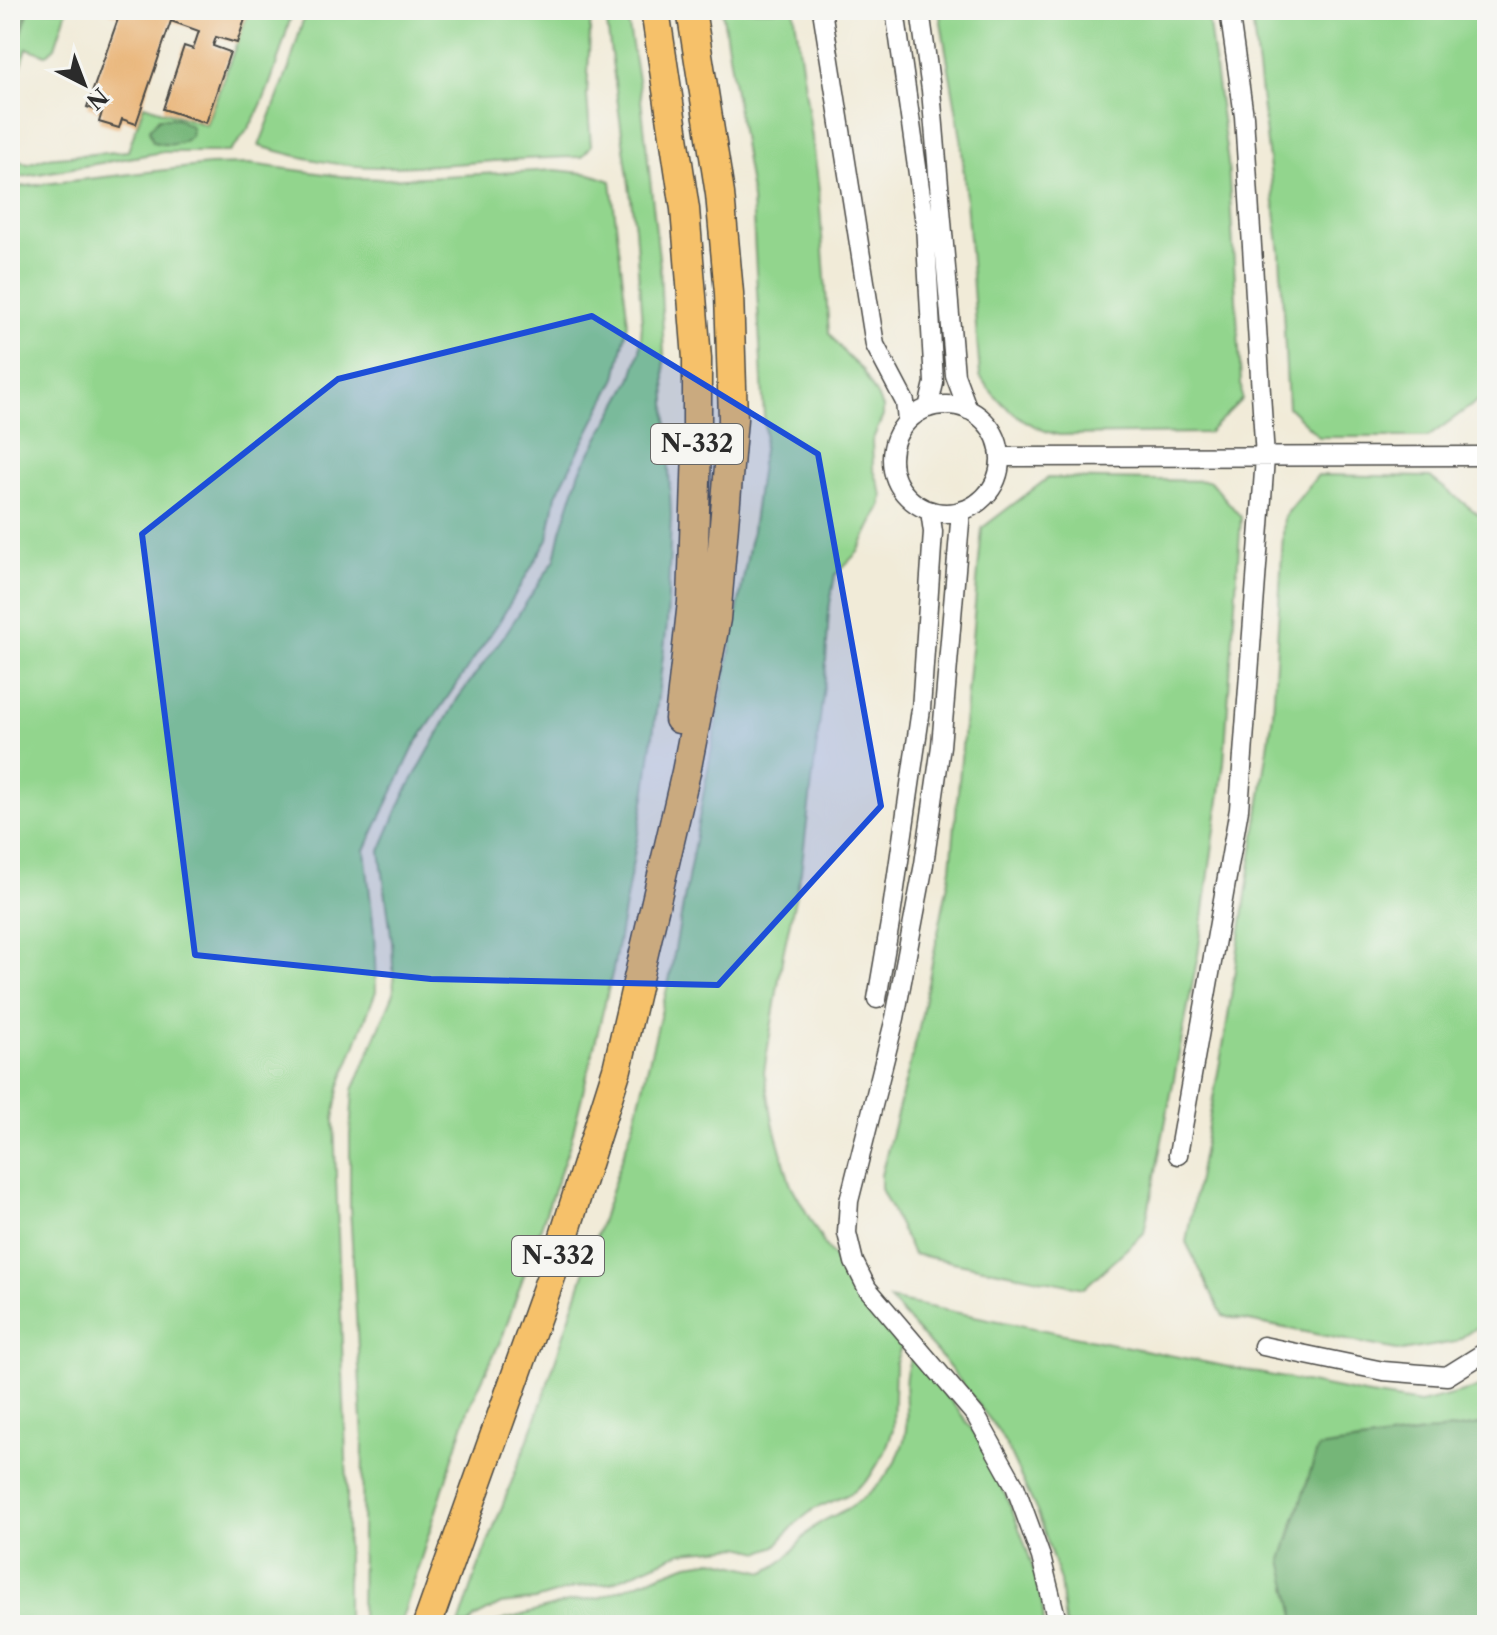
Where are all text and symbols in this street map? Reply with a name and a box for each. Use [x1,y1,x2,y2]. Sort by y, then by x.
north arrow [44,44,124,124]
text: N [81,82,113,115]
road number: N-332 [651,424,743,464]
road number: N-332 [512,1236,604,1276]

